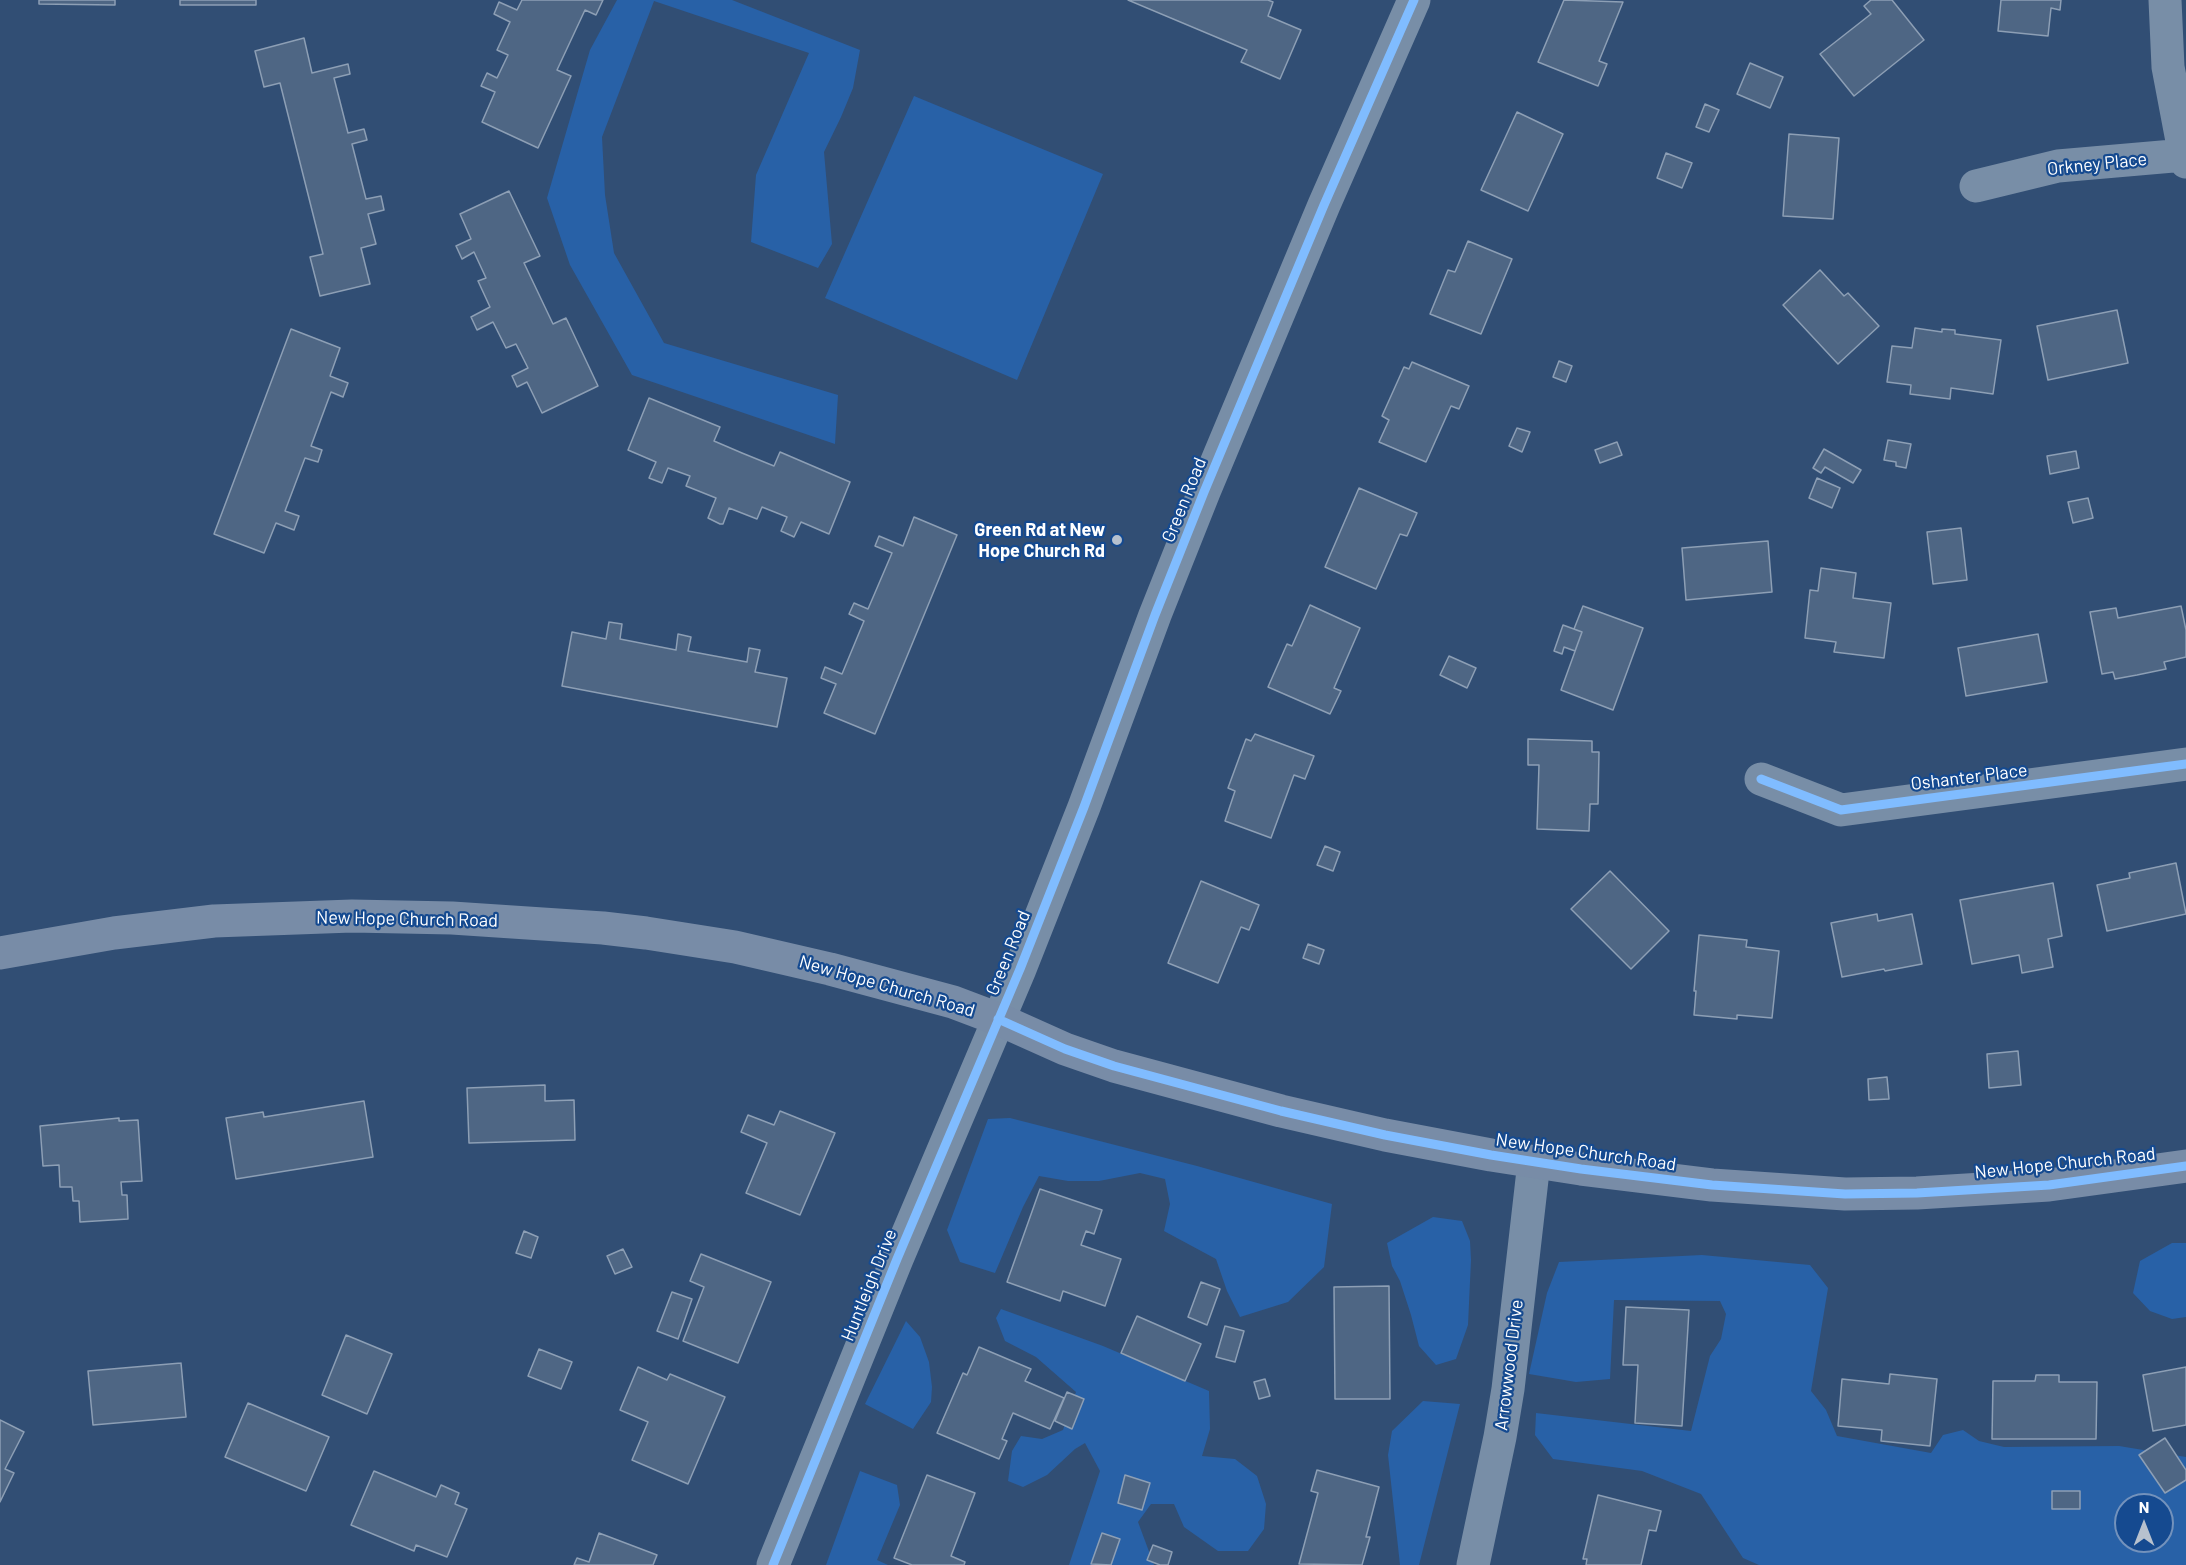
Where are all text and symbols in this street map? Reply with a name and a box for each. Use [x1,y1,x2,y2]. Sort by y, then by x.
street label: Orkney Place [2046,148,2148,180]
street label: Green Road [1157,454,1211,546]
place label: Green Rd at New Hope Church Rd [974,519,1105,562]
marker: Green Rd at New Hope Church Rd [1110,533,1124,547]
street label: Oshanter Place [1909,759,2029,795]
street label: New Hope Church Road [316,907,498,931]
street label: Green Road [981,907,1035,999]
street label: New Hope Church Road [797,951,977,1021]
street label: New Hope Church Road [1494,1129,1678,1175]
street label: New Hope Church Road [1973,1143,2157,1183]
street label: Huntleigh Drive [837,1226,901,1344]
street label: Arrowwood Drive [1490,1298,1528,1432]
north arrow [2114,1493,2174,1553]
text: N [2139,1497,2149,1516]

